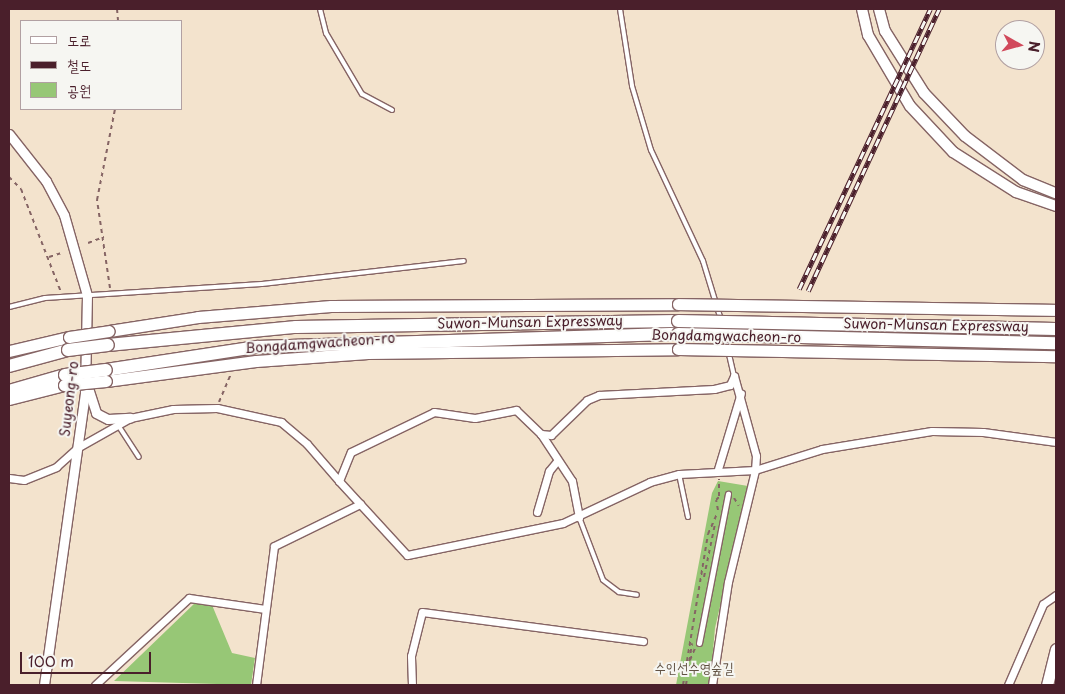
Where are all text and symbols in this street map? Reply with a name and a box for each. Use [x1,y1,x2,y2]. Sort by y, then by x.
legend [20,20,182,110]
north arrow [995,20,1045,70]
text: 도로 [67,28,91,51]
text: N [1023,40,1045,54]
text: 철도 [67,53,91,76]
text: 공원 [67,78,91,101]
street label: Suwon-Munsan Expressway [436,312,624,332]
street label: Suwon-Munsan Expressway [842,315,1030,335]
street label: Bongdamgwacheon-ro [651,326,801,346]
street label: Bongdamgwacheon-ro [244,329,396,357]
street label: Suyeong-ro [56,360,82,438]
scale bar [22,642,154,674]
text: 100 m [28,649,74,672]
park label: 수인선수영숲길 [655,660,733,676]

